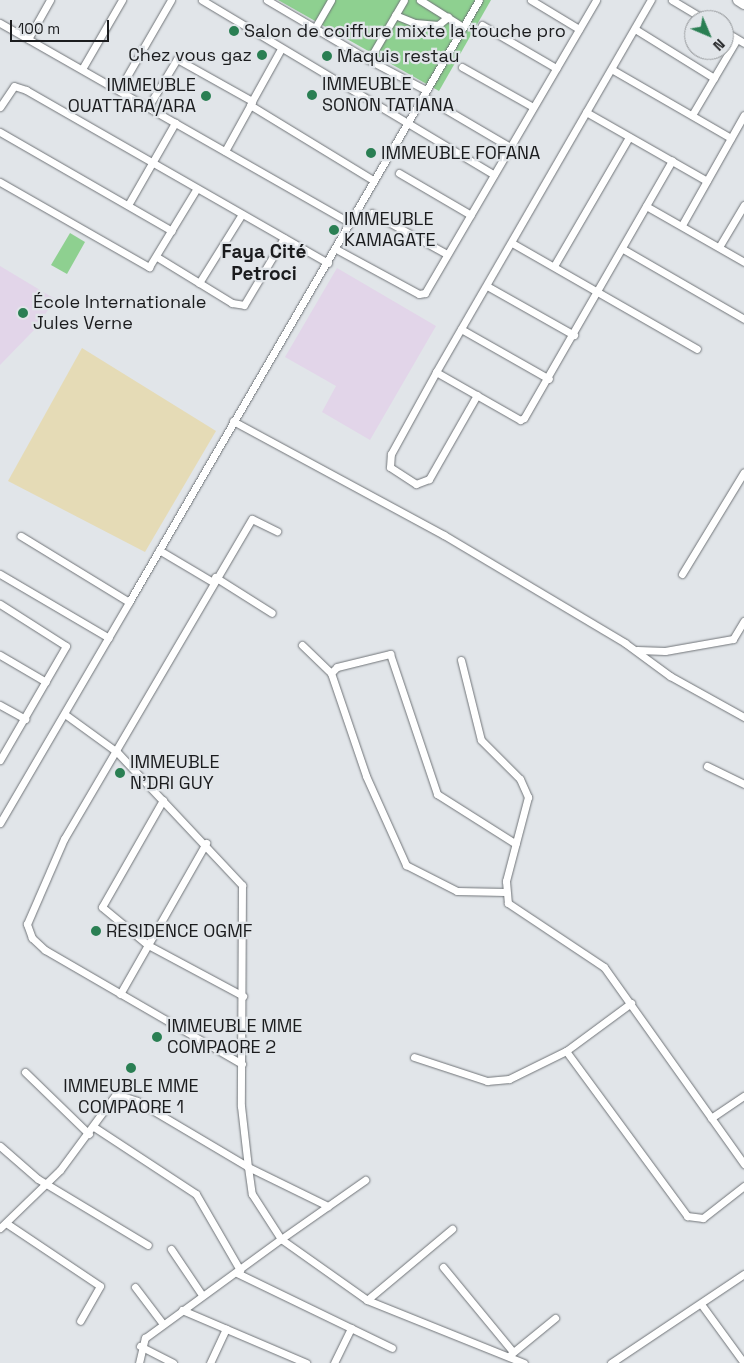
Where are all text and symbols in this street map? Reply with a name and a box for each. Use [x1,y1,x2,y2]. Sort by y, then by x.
scale bar [12,10,111,42]
north arrow [684,10,734,60]
text: 100 m [18,19,60,38]
place label: Salon de coiffure mixte la touche pro [244,20,566,42]
marker: Salon de coiffure mixte la touche pro [228,25,240,37]
text: N [709,35,729,55]
place label: Chez vous gaz [128,44,252,66]
place label: Maquis restau [337,45,460,67]
marker: Chez vous gaz [256,49,268,61]
marker: Maquis restau [321,50,333,62]
place label: IMMEUBLE SONON TATIANA [322,74,454,116]
place label: IMMEUBLE OUATTARA/ARA [68,75,196,118]
marker: IMMEUBLE SONON TATIANA [306,89,318,101]
marker: IMMEUBLE OUATTARA/ARA [200,90,212,102]
place label: IMMEUBLE FOFANA [381,142,540,164]
marker: IMMEUBLE FOFANA [365,147,377,159]
place label: IMMEUBLE KAMAGATE [344,209,436,252]
marker: IMMEUBLE KAMAGATE [328,224,340,236]
district label: Faya Cité Petroci [222,241,306,285]
place label: École Internationale Jules Verne [33,292,206,334]
marker: École Internationale Jules Verne [17,307,29,319]
place label: IMMEUBLE N'DRI GUY [130,752,220,794]
marker: IMMEUBLE N'DRI GUY [114,767,126,779]
place label: RESIDENCE OGMF [106,920,252,942]
marker: RESIDENCE OGMF [90,925,102,937]
place label: IMMEUBLE MME COMPAORE 2 [167,1016,302,1058]
marker: IMMEUBLE MME COMPAORE 2 [151,1031,163,1043]
marker: IMMEUBLE MME COMPAORE 1 [125,1062,137,1074]
place label: IMMEUBLE MME COMPAORE 1 [63,1076,199,1118]

